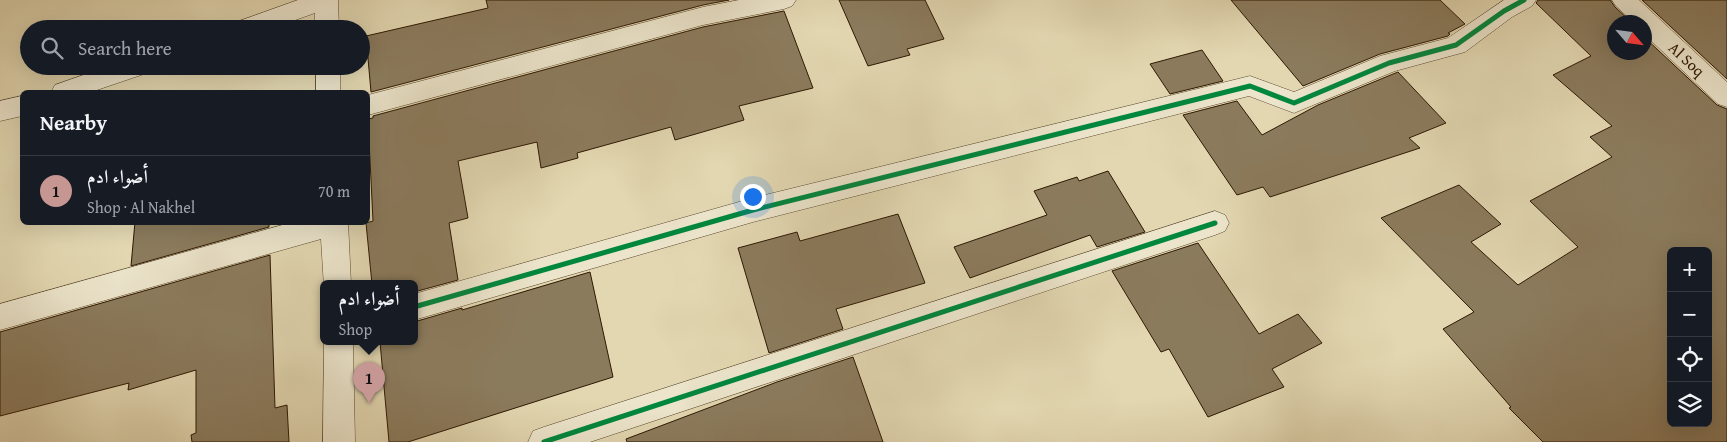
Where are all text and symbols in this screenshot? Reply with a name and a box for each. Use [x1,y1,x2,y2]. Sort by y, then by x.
north arrow [1607,15,1652,60]
search box [20,20,370,75]
icon: search [38,34,66,62]
text: Search here [78,34,172,62]
street label: Al Soq [1663,36,1711,83]
text: Nearby [40,107,107,138]
text: أضواء ادم [87,162,148,190]
text: 1 [52,179,60,203]
text: 70 m [318,179,350,203]
your location [740,184,766,210]
text: Shop · Al Nakhel [87,195,195,219]
map controls [1667,247,1712,427]
button: + [1667,247,1712,292]
popup [320,280,418,345]
text: أضواء ادم [338,284,400,312]
button: − [1667,292,1712,337]
text: Shop [338,317,372,341]
button: locate [1667,337,1712,382]
pin: 1 [353,362,385,403]
button: layers [1667,382,1712,427]

